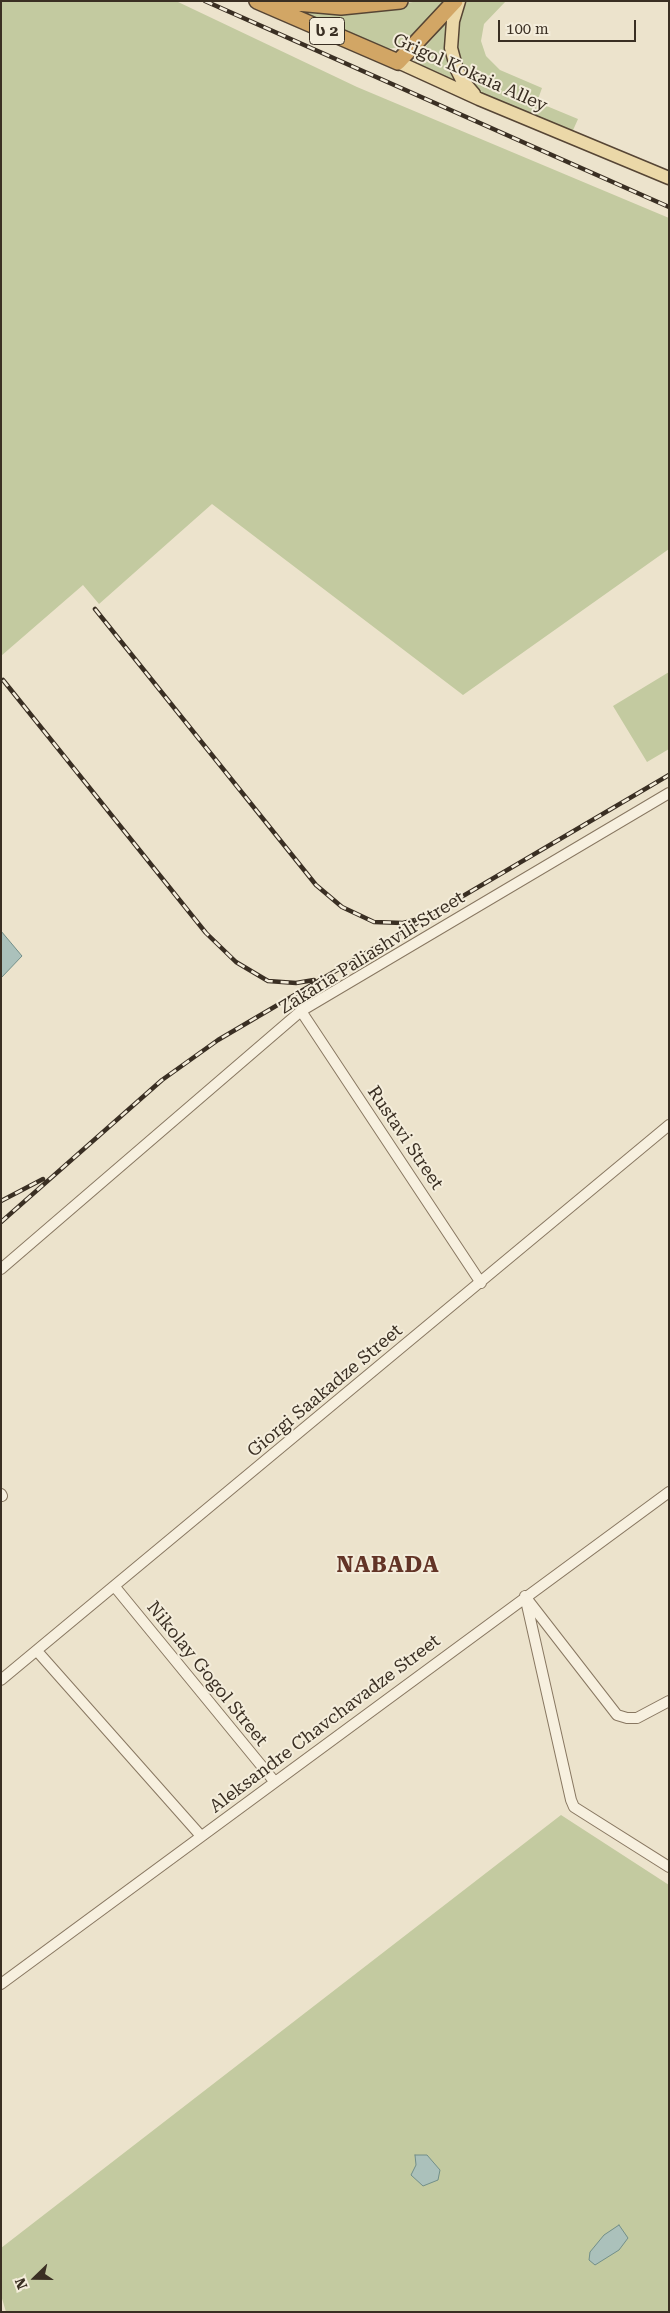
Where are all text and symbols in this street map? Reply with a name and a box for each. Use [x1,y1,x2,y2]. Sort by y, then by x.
scale bar [500,10,638,42]
road number: ს 2 [310,18,344,44]
text: 100 m [506,20,549,38]
street label: Grigol Kokaia Alley [389,29,551,117]
street label: Zakaria Paliashvili Street [275,887,469,1019]
street label: Rustavi Street [362,1082,448,1194]
street label: Giorgi Saakadze Street [243,1320,407,1462]
district label: NABADA [336,1553,440,1579]
street label: Nikolay Gogol Street [142,1597,272,1751]
street label: Aleksandre Chavchavadze Street [206,1630,444,1818]
north arrow [10,2253,60,2303]
text: N [12,2276,31,2292]

